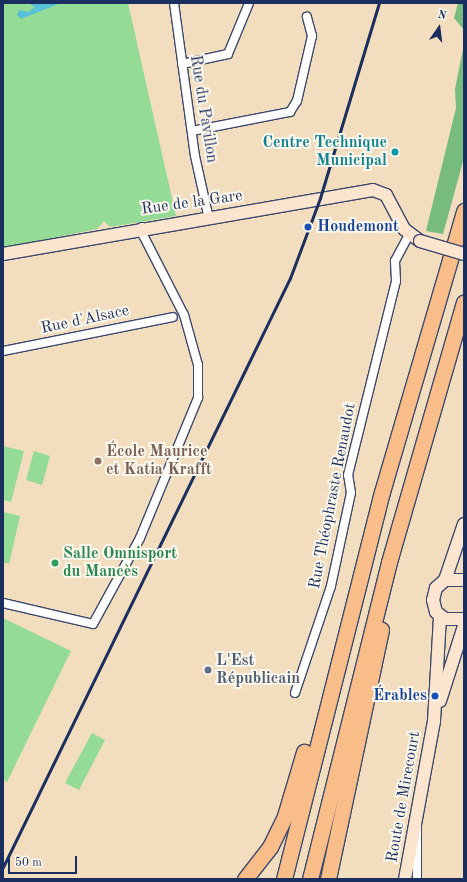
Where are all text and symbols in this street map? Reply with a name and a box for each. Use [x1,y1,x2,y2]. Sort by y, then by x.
north arrow [419,8,459,48]
text: N [437,10,447,22]
street label: Rue du Pavillon [185,54,221,164]
place label: Centre Technique Municipal [262,133,387,171]
marker: Centre Technique Municipal [390,147,400,157]
street label: Rue de la Gare [140,186,244,220]
place label: Houdemont [317,217,399,237]
marker: Houdemont [302,221,314,233]
street label: Rue d'Alsace [39,301,131,339]
street label: Rue Théophraste Renaudot [306,401,360,591]
place label: École Maurice et Katia Krafft [106,442,212,480]
marker: École Maurice et Katia Krafft [93,456,103,466]
place label: Salle Omnisport du Mancès [63,544,177,582]
marker: Salle Omnisport du Mancès [50,558,60,568]
place label: L'Est Républicain [216,651,300,689]
marker: L'Est Républicain [203,665,213,675]
place label: Érables [373,686,427,706]
marker: Érables [430,691,440,701]
street label: Route de Mirecourt [383,730,425,864]
scale bar [10,848,79,874]
text: 50 m [15,857,42,869]

